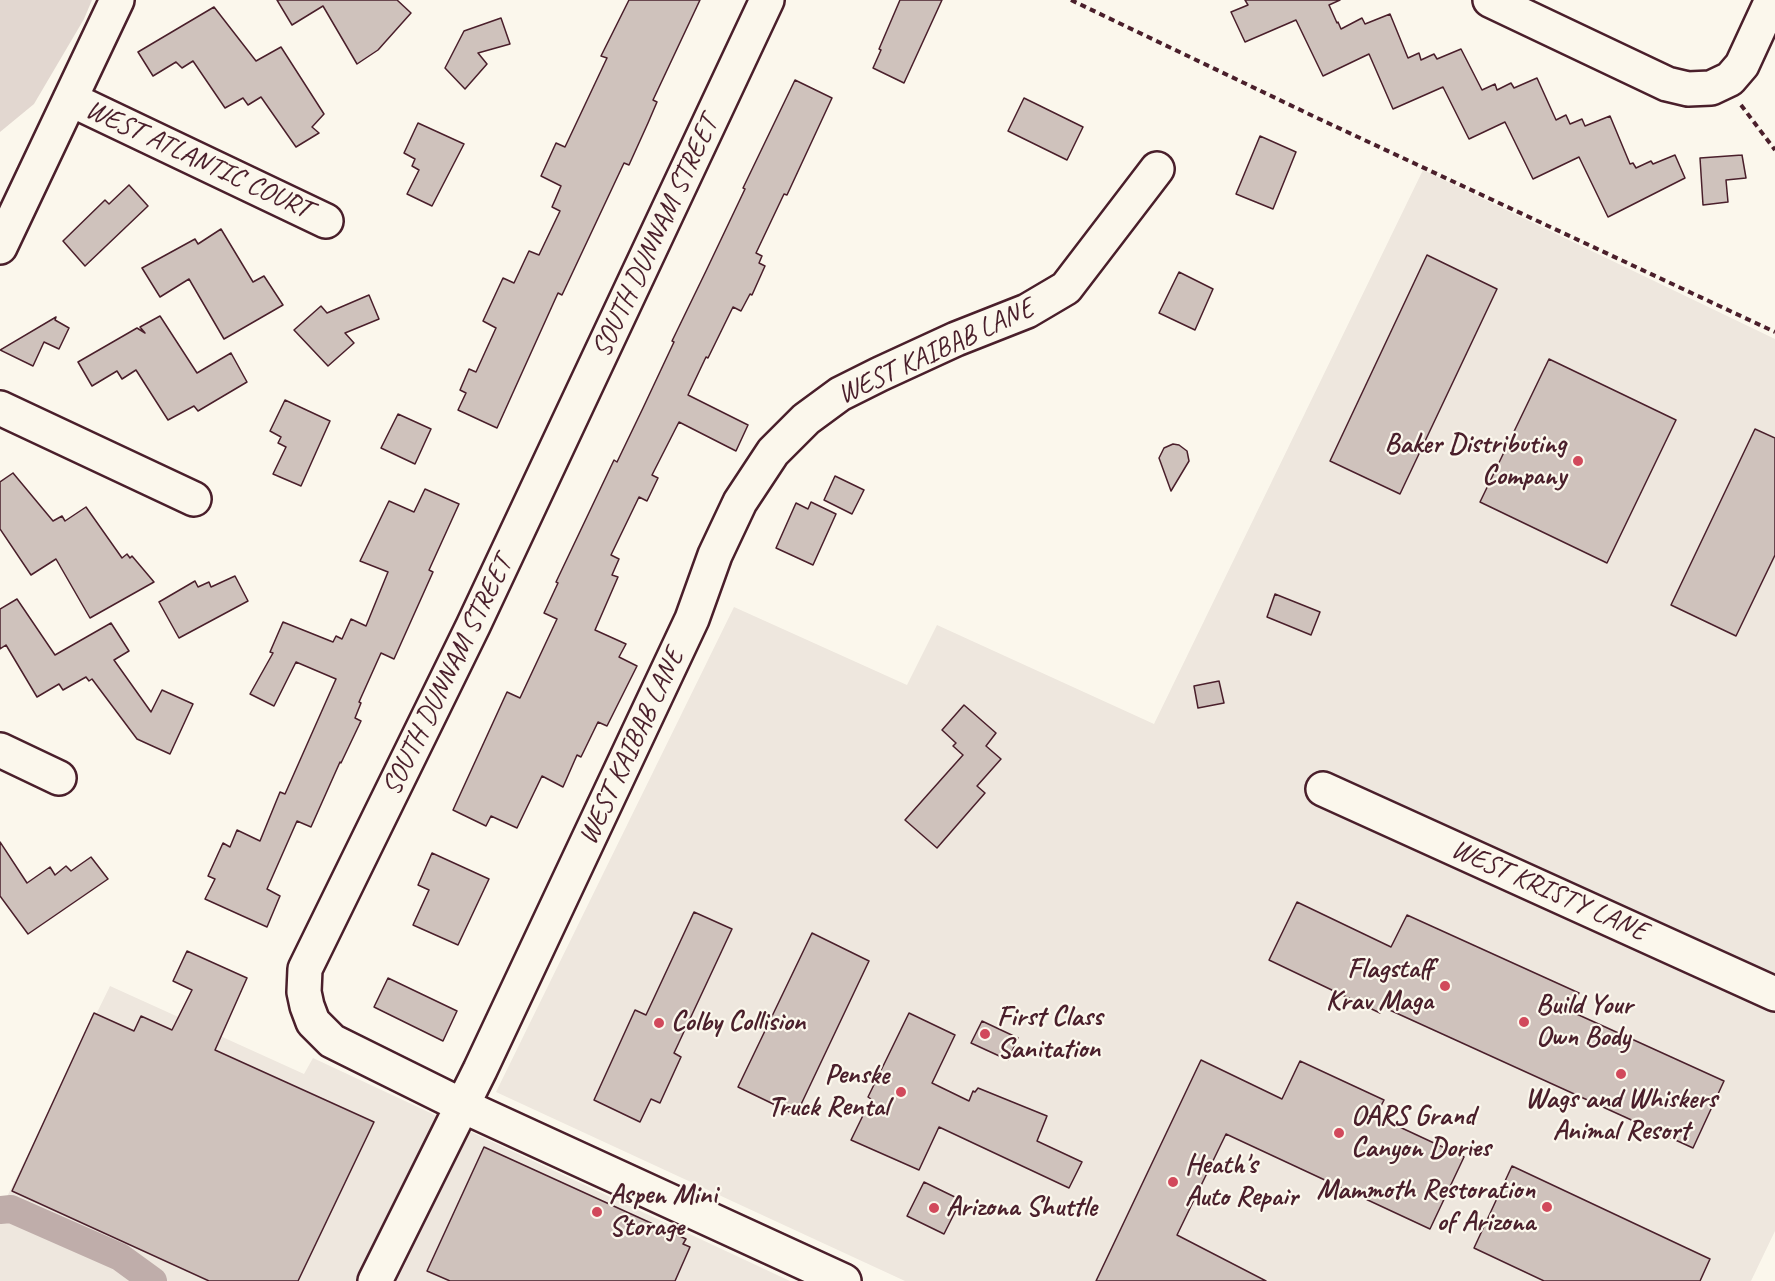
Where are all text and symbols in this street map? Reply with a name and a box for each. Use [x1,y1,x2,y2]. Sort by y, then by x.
street label: WEST ATLANTIC COURT [80,93,316,227]
street label: SOUTH DUNNAM STREET [585,111,727,363]
street label: WEST KAIBAB LANE [833,292,1039,412]
place label: Baker Distributing Company [1385,428,1566,494]
marker: Baker Distributing Company [1571,454,1585,468]
street label: SOUTH DUNNAM STREET [375,551,521,801]
street label: WEST KAIBAB LANE [572,644,692,850]
street label: WEST KRISTY LANE [1446,833,1652,949]
place label: Flagstaff Krav Maga [1326,953,1433,1019]
marker: Flagstaff Krav Maga [1438,979,1452,993]
place label: Build Your Own Body [1536,989,1633,1055]
place label: First Class Sanitation [997,1001,1102,1067]
place label: Colby Collision [671,1006,805,1040]
marker: Build Your Own Body [1517,1015,1531,1029]
marker: Colby Collision [652,1016,666,1030]
marker: First Class Sanitation [978,1027,992,1041]
place label: Penske Truck Rental [768,1059,889,1125]
marker: Wags and Whiskers Animal Resort [1614,1067,1628,1081]
place label: Wags and Whiskers Animal Resort [1525,1083,1717,1149]
marker: Penske Truck Rental [894,1085,908,1099]
place label: OARS Grand Canyon Dories [1351,1100,1491,1166]
marker: OARS Grand Canyon Dories [1332,1126,1346,1140]
place label: Heath's Auto Repair [1185,1149,1298,1215]
place label: Mammoth Restoration of Arizona [1316,1174,1535,1240]
marker: Heath's Auto Repair [1166,1175,1180,1189]
place label: Aspen Mini Storage [609,1179,717,1245]
place label: Arizona Shuttle [946,1191,1097,1225]
marker: Mammoth Restoration of Arizona [1540,1200,1554,1214]
marker: Arizona Shuttle [927,1201,941,1215]
marker: Aspen Mini Storage [590,1205,604,1219]

